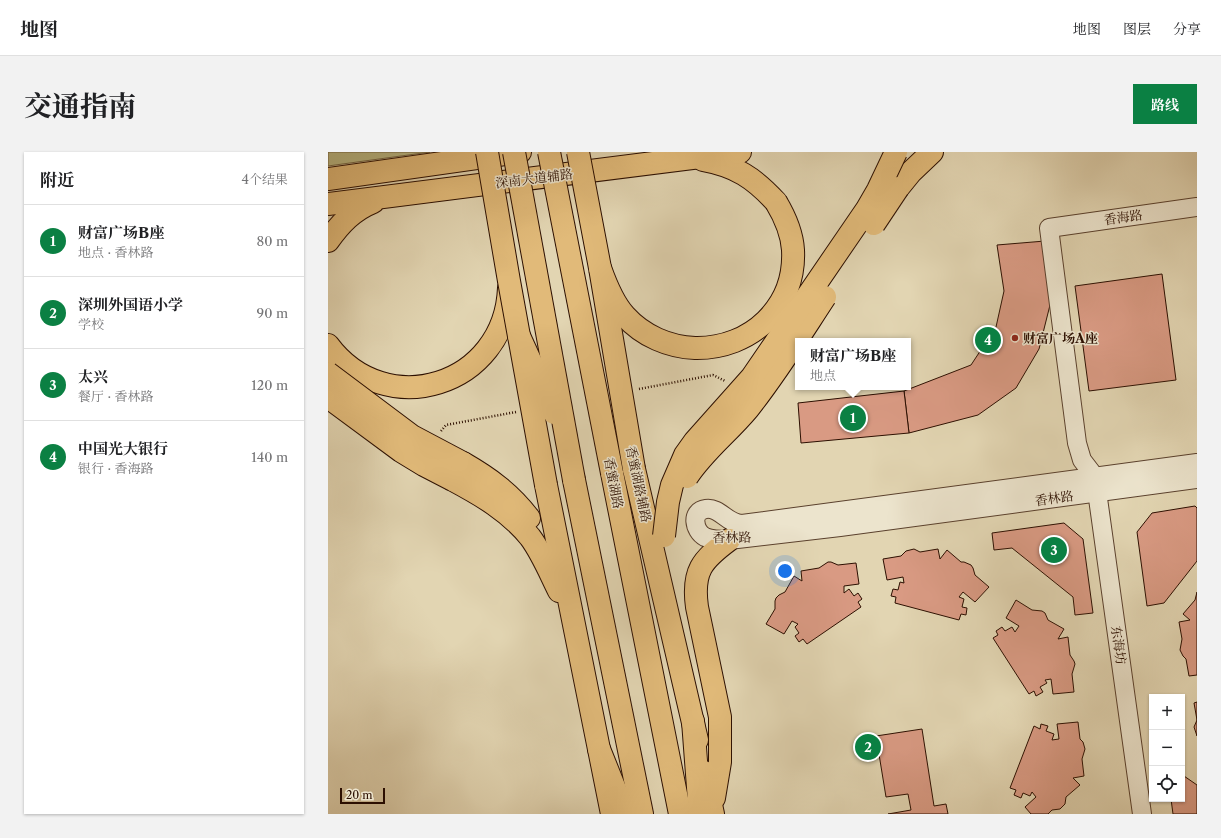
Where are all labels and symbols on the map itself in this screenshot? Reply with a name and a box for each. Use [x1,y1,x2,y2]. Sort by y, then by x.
street label: 深南大道辅路 [494,165,574,191]
street label: 香海路 [1103,206,1143,228]
pin: 4 [975,325,1001,355]
place label: 财富广场A座 [1023,330,1098,346]
marker: 财富广场A座 [1010,333,1020,343]
pin: 1 [840,403,866,433]
street label: 香蜜湖路辅路 [623,444,655,524]
street label: 香蜜湖路 [601,456,627,510]
street label: 香林路 [1034,487,1074,509]
street label: 香林路 [712,529,752,545]
pin: 3 [1041,535,1067,565]
your location [775,561,795,581]
street label: 东海坊 [1108,625,1130,665]
pin: 2 [855,732,881,762]
scale bar [340,786,385,805]

